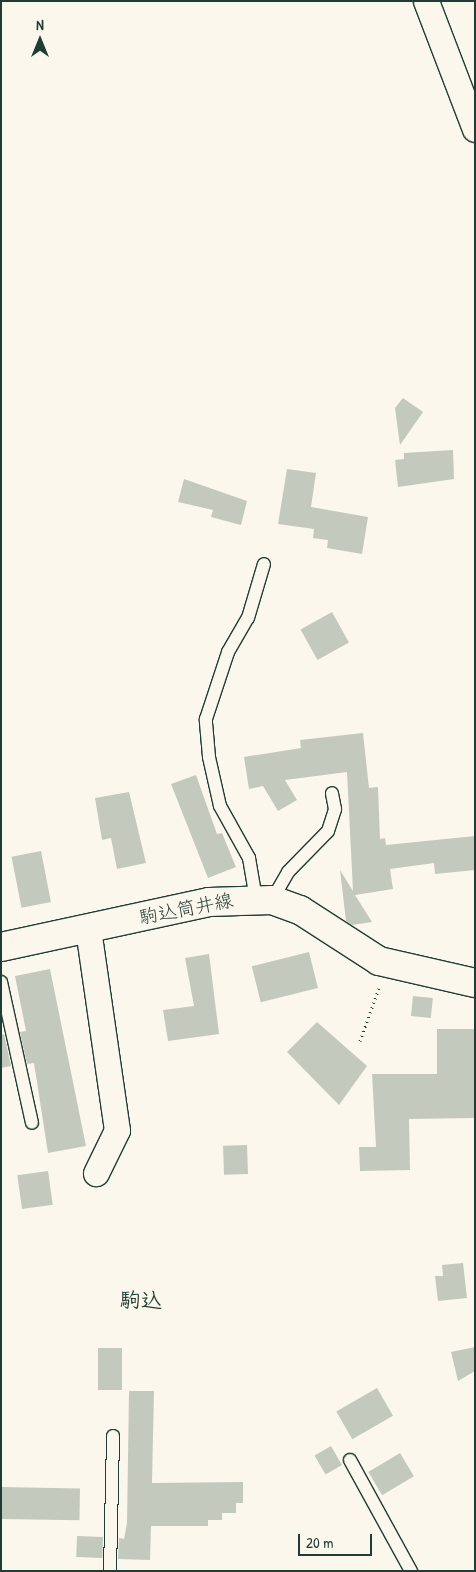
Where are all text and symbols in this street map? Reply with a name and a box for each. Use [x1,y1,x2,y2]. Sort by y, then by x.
north arrow [15,15,65,65]
text: N [36,15,44,34]
street label: 駒込筒井線 [137,889,235,929]
district label: 駒込 [120,1287,162,1313]
scale bar [301,1524,375,1556]
text: 20 m [306,1532,333,1553]

